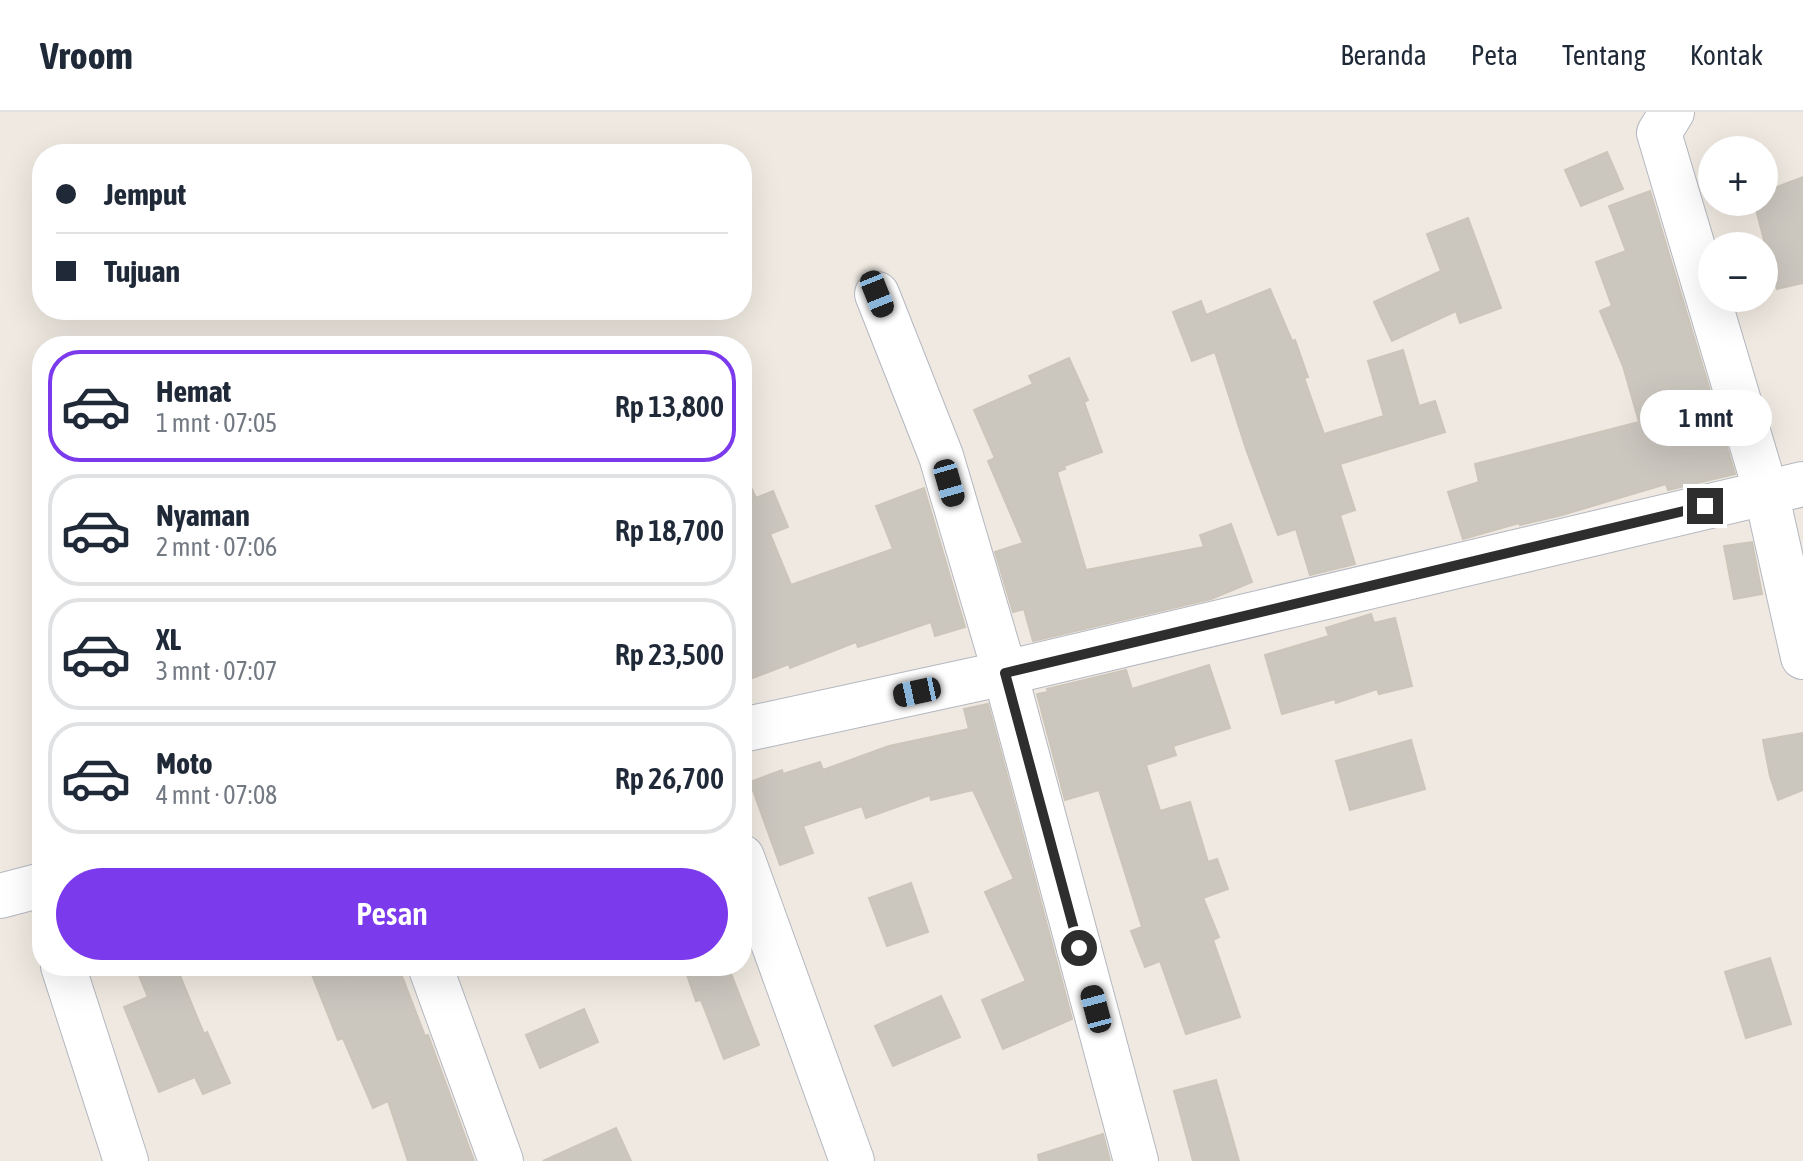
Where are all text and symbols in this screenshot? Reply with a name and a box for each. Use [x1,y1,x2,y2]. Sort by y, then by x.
text: Vroom [40,34,133,77]
text: Beranda [1340,39,1427,71]
text: Peta [1471,39,1518,71]
text: Tentang [1562,39,1646,71]
text: Kontak [1690,39,1763,71]
map controls [1698,136,1778,312]
button: + [1698,136,1778,216]
text: Jemput [104,177,186,211]
button: − [1698,232,1778,312]
text: Tujuan [104,254,180,288]
car [857,267,897,321]
icon: car [60,370,132,442]
text: Hemat [156,374,231,408]
text: Rp 13,800 [615,389,724,423]
callout: 1 mnt [1639,390,1771,446]
text: 1 mnt [1679,403,1733,433]
text: 1 mnt · 07:05 [156,408,277,438]
car [931,457,967,509]
route end [1687,488,1723,524]
icon: car [60,494,132,566]
text: Nyaman [156,498,250,532]
text: Rp 18,700 [615,513,724,547]
text: 2 mnt · 07:06 [156,532,277,562]
icon: car [60,618,132,690]
text: XL [156,622,181,656]
text: Rp 23,500 [615,637,724,671]
text: 3 mnt · 07:07 [156,656,277,686]
car [891,675,943,709]
icon: car [60,742,132,814]
text: Moto [156,746,213,780]
text: Rp 26,700 [615,761,724,795]
text: 4 mnt · 07:08 [156,780,277,810]
button: Pesan [56,868,728,960]
route start [1061,930,1097,966]
car [1078,983,1114,1035]

